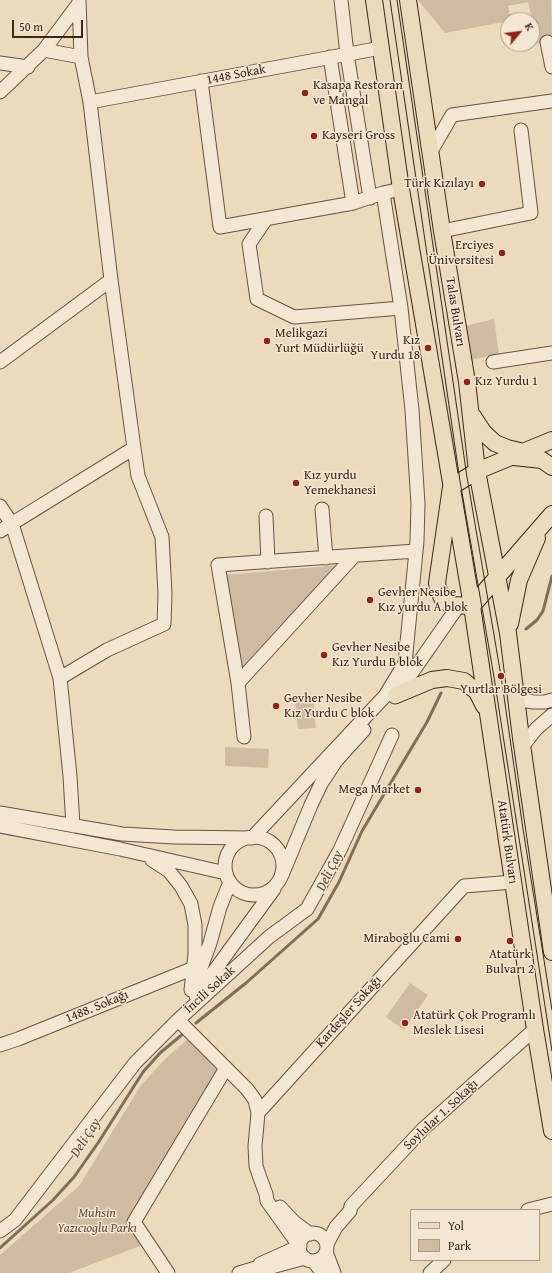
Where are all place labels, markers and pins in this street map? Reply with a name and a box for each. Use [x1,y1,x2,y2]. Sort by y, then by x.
place label: Kasapa Restoran ve Mangal [313,78,403,109]
marker: Kasapa Restoran ve Mangal [300,88,310,98]
place label: Kayseri Gross [322,128,395,144]
marker: Kayseri Gross [309,131,319,141]
place label: Türk Kızılayı [404,176,474,192]
marker: Türk Kızılayı [477,179,487,189]
place label: Erciyes Üniversitesi [429,238,494,269]
marker: Erciyes Üniversitesi [497,248,507,258]
place label: Melikgazi Yurt Müdürlüğü [275,326,364,357]
place label: Kız Yurdu 18 [371,333,420,364]
marker: Melikgazi Yurt Müdürlüğü [262,336,272,346]
marker: Kız Yurdu 18 [423,343,433,353]
place label: Kız Yurdu 1 [475,374,538,390]
marker: Kız Yurdu 1 [462,377,472,387]
place label: Kız yurdu Yemekhanesi [304,468,376,499]
marker: Kız yurdu Yemekhanesi [291,478,301,488]
place label: Gevher Nesibe Kız yurdu A blok [378,585,468,616]
marker: Gevher Nesibe Kız yurdu A blok [365,595,375,605]
place label: Gevher Nesibe Kız Yurdu B blok [332,640,423,671]
marker: Gevher Nesibe Kız Yurdu B blok [319,650,329,660]
marker: Yurtlar Bölgesi [496,671,506,681]
place label: Yurtlar Bölgesi [460,682,542,698]
place label: Gevher Nesibe Kız Yurdu C blok [284,691,374,722]
marker: Gevher Nesibe Kız Yurdu C blok [271,701,281,711]
place label: Mega Market [339,782,410,798]
marker: Mega Market [413,785,423,795]
place label: Miraboğlu Cami [363,931,450,947]
marker: Miraboğlu Cami [453,934,463,944]
marker: Atatürk Bulvarı 2 [505,936,515,946]
place label: Atatürk Bulvarı 2 [486,947,534,978]
place label: Atatürk Çok Programlı Meslek Lisesi [413,1008,536,1039]
marker: Atatürk Çok Programlı Meslek Lisesi [400,1018,410,1028]

